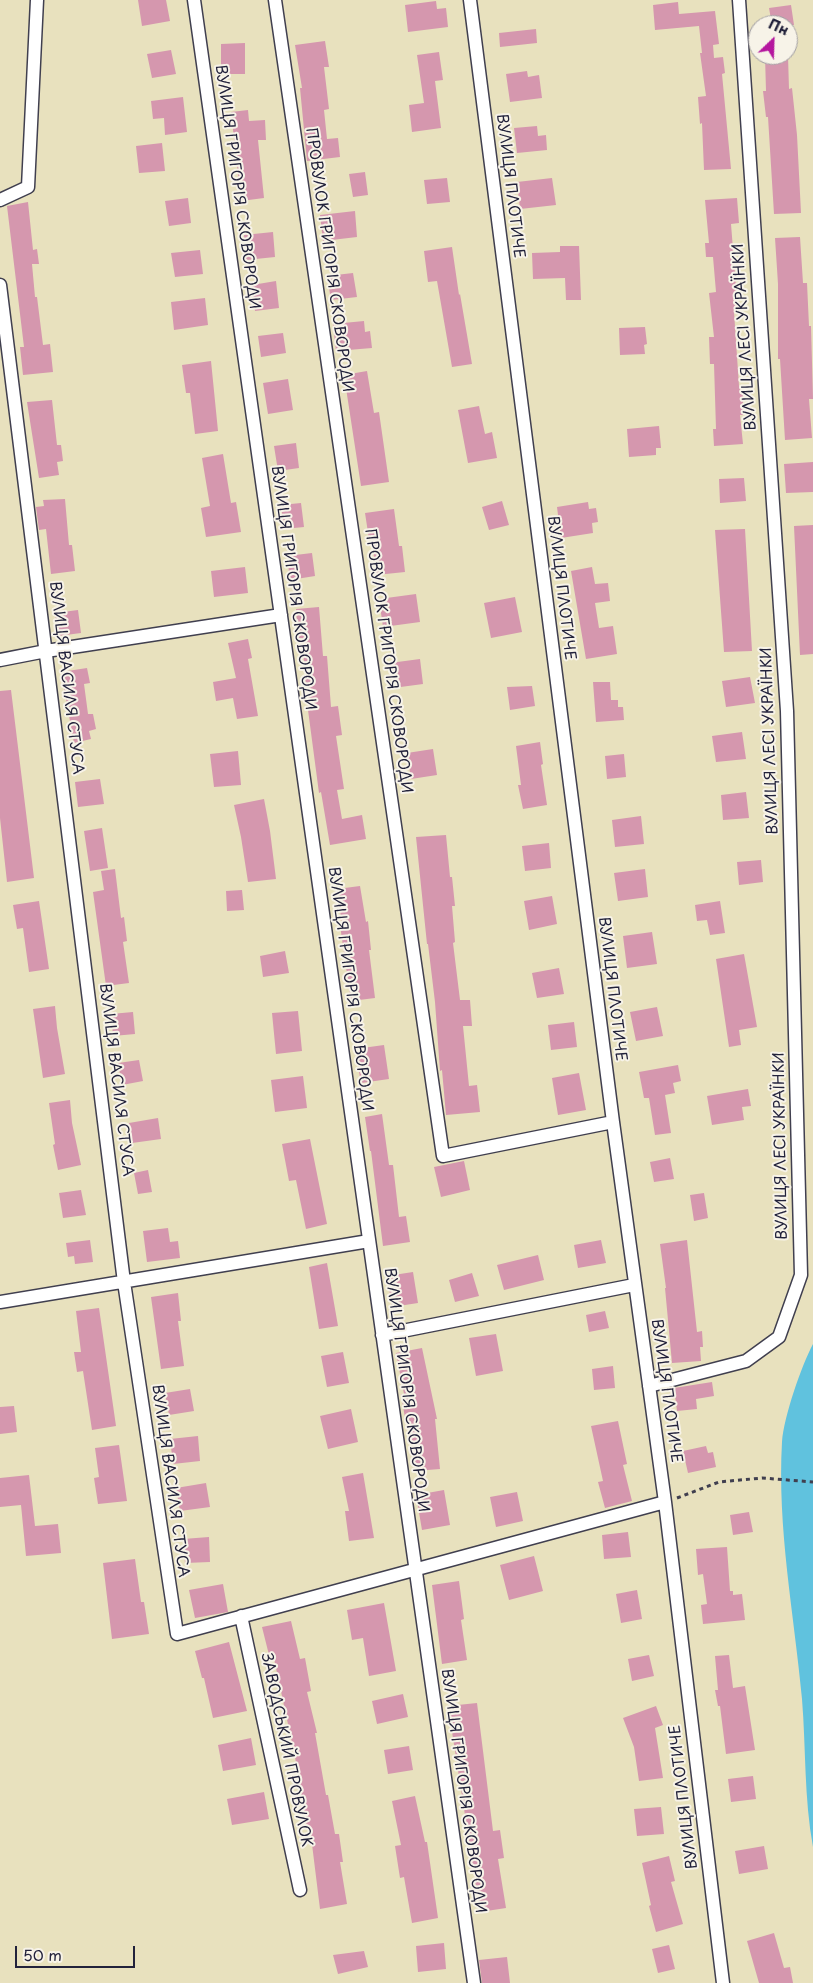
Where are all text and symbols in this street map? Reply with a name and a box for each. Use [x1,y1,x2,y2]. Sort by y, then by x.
text: Пн [765,13,792,40]
north arrow [748,15,798,65]
street label: ВУЛИЦЯ ГРИГОРІЯ СКОВОРОДИ [211,64,263,310]
street label: ВУЛИЦЯ ПЛОТИЧЕ [492,113,528,259]
street label: ПРОВУЛОК ГРИГОРІЯ СКОВОРОДИ [302,127,356,393]
street label: ВУЛИЦЯ ЛЕСІ УКРАЇНКИ [729,243,761,431]
street label: ВУЛИЦЯ ГРИГОРІЯ СКОВОРОДИ [267,465,319,711]
street label: ВУЛИЦЯ ПЛОТИЧЕ [543,515,579,661]
street label: ПРОВУЛОК ГРИГОРІЯ СКОВОРОДИ [361,528,415,794]
street label: ВУЛИЦЯ ВАСИЛЯ СТУСА [45,580,87,776]
street label: ВУЛИЦЯ ЛЕСІ УКРАЇНКИ [758,647,782,835]
street label: ВУЛИЦЯ ГРИГОРІЯ СКОВОРОДИ [324,866,376,1112]
street label: ВУЛИЦЯ ПЛОТИЧЕ [594,916,630,1062]
street label: ВУЛИЦЯ ВАСИЛЯ СТУСА [95,982,137,1178]
street label: ВУЛИЦЯ ЛЕСІ УКРАЇНКИ [770,1052,792,1240]
street label: ВУЛИЦЯ ГРИГОРІЯ СКОВОРОДИ [380,1267,432,1513]
street label: ВУЛИЦЯ ПЛОТИЧЕ [647,1318,685,1464]
street label: ВУЛИЦЯ ВАСИЛЯ СТУСА [148,1383,192,1579]
street label: ЗАВОДСЬКИЙ ПРОВУЛОК [257,1651,315,1849]
street label: ВУЛИЦЯ ГРИГОРІЯ СКОВОРОДИ [437,1668,489,1914]
street label: ВУЛИЦЯ ПЛОТИЧЕ [666,1724,702,1870]
scale bar [18,1936,138,1968]
text: 50 m [23,1943,62,1966]

